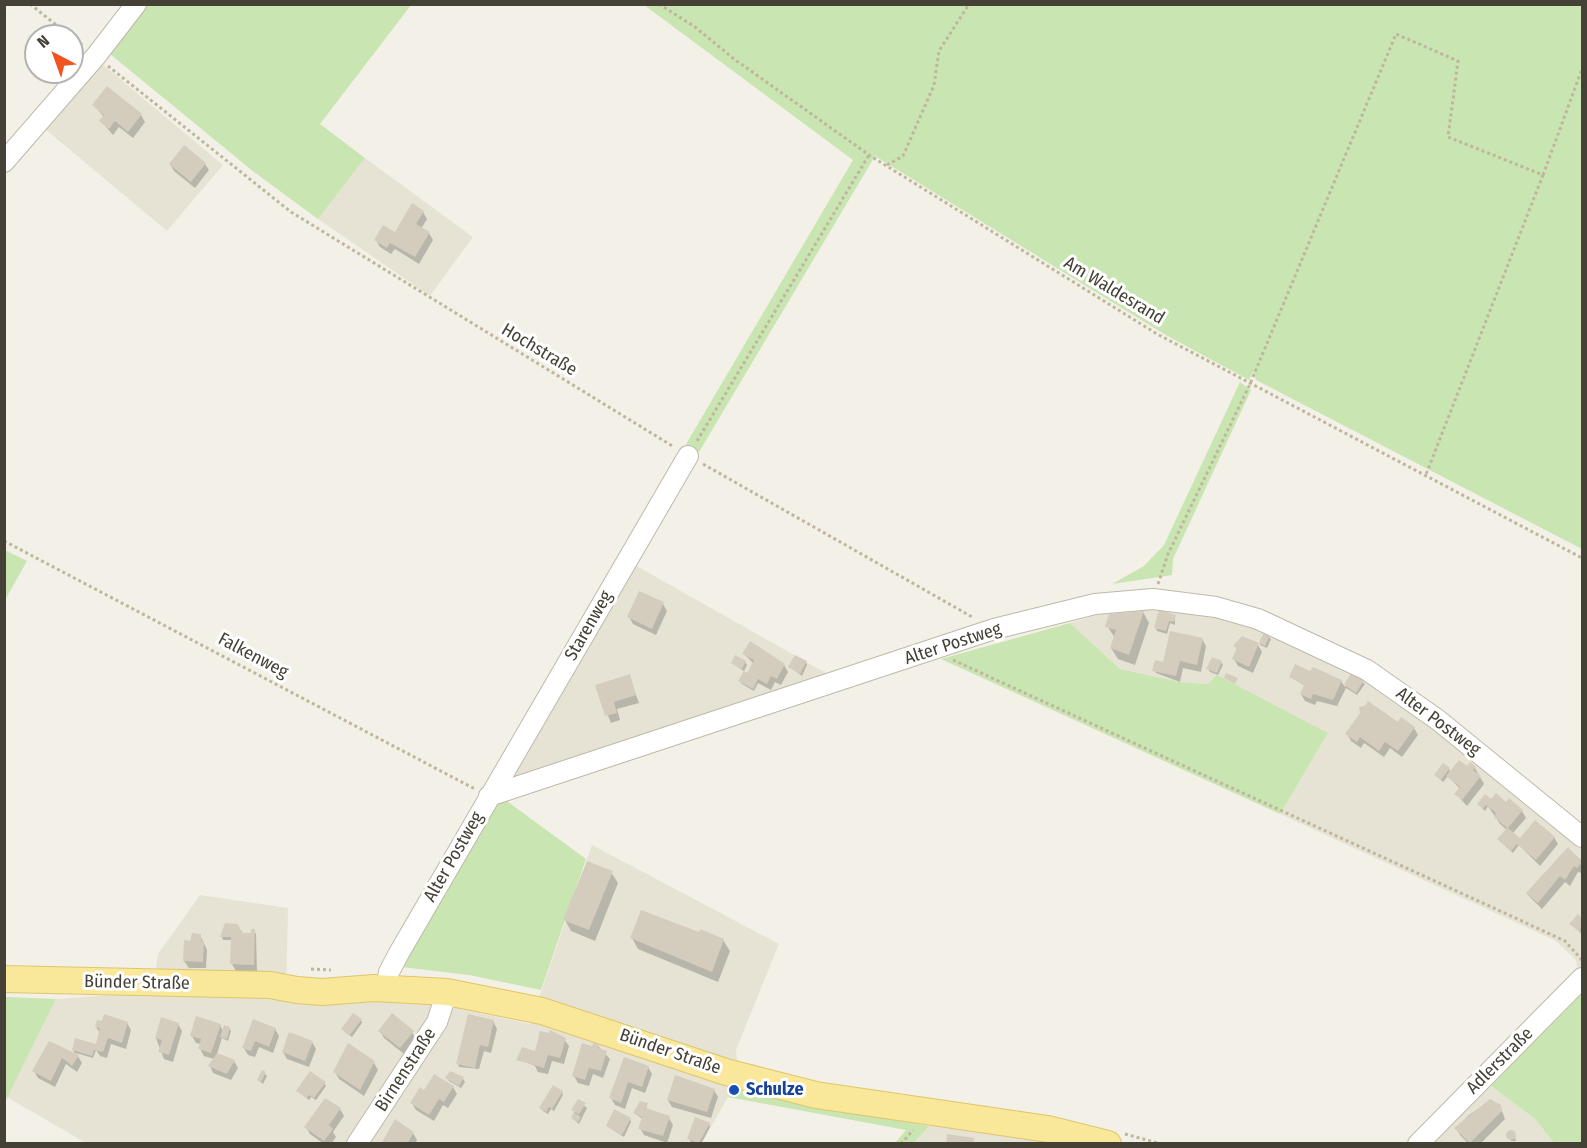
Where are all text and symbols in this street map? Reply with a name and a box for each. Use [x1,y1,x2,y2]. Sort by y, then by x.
north arrow [24,24,84,84]
text: N [33,31,53,52]
street label: Am Waldesrand [1060,252,1168,330]
street label: Hochstraße [497,319,581,381]
street label: Starenweg [560,587,618,665]
street label: Alter Postweg [902,618,1004,670]
street label: Falkenweg [214,629,292,683]
street label: Alter Postweg [1391,683,1485,761]
street label: Alter Postweg [420,808,488,906]
street label: Bünder Straße [84,971,190,995]
street label: Adlerstraße [1462,1023,1538,1099]
street label: Birnenstraße [371,1024,441,1116]
street label: Bünder Straße [617,1025,723,1079]
place label: Schulze [746,1079,804,1101]
marker: Schulze [727,1083,741,1097]

